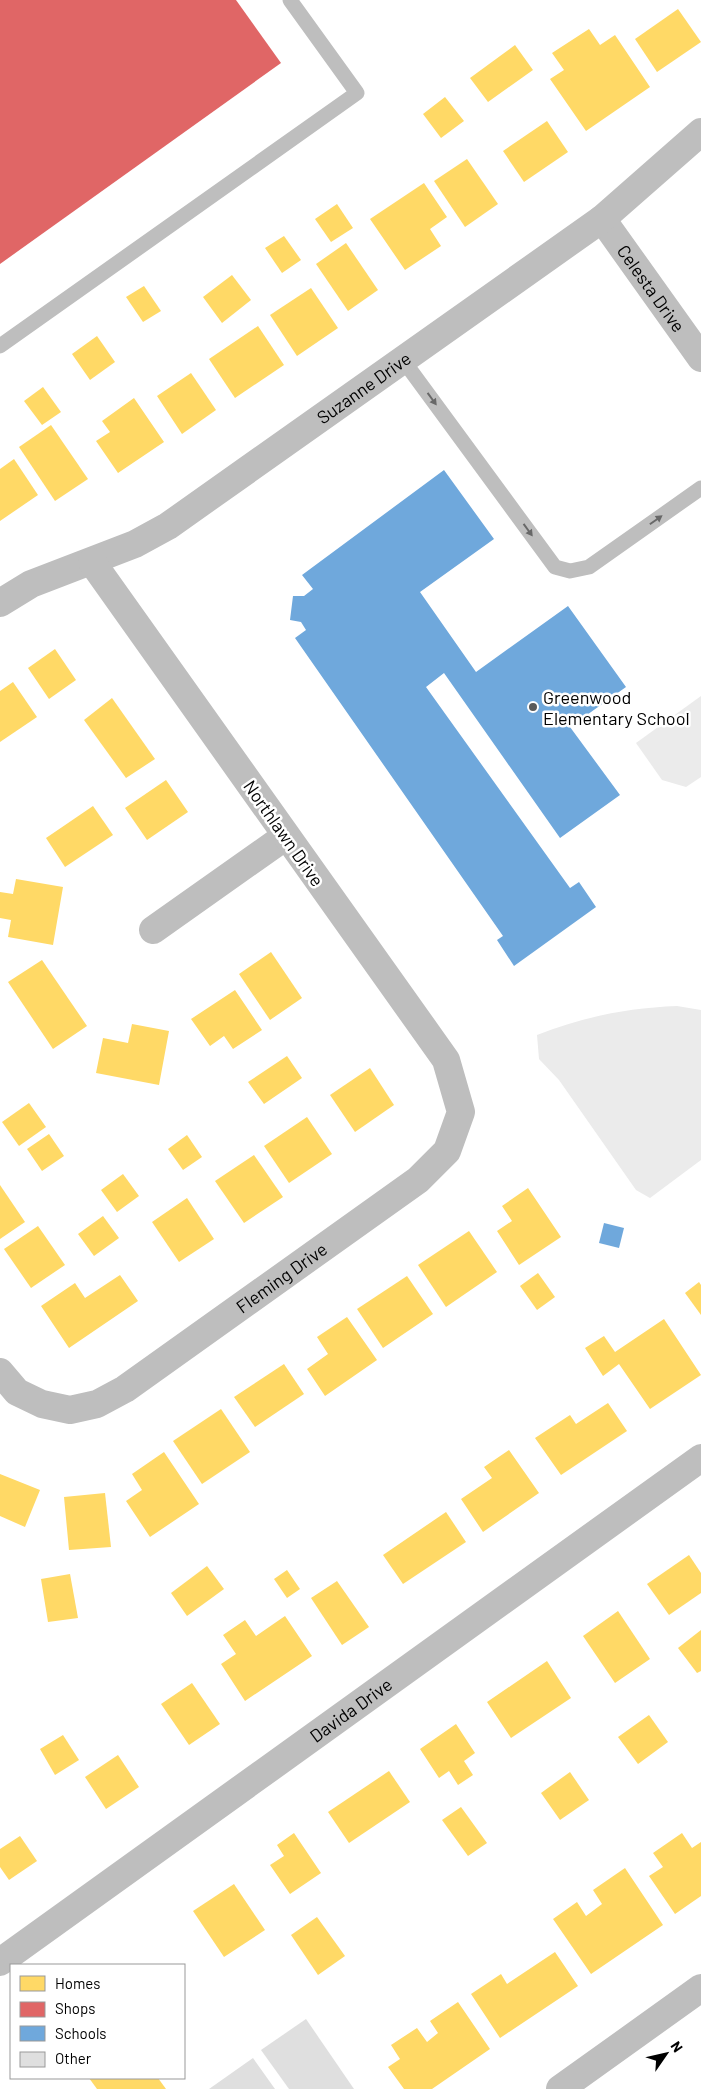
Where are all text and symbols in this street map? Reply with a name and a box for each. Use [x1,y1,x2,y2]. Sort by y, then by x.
street label: Celesta Drive [613,240,690,336]
street label: Suzanne Drive [312,347,415,428]
one-way arrow [426,392,437,405]
one-way arrow [649,515,663,525]
one-way arrow [523,523,533,537]
place label: Greenwood Elementary School [543,686,690,729]
marker: Greenwood Elementary School [527,701,539,713]
street label: Northlawn Drive [239,776,329,890]
street label: Fleming Drive [232,1238,331,1317]
street label: Davida Drive [305,1673,396,1747]
legend [10,1964,185,2079]
text: Homes [55,1974,100,1992]
text: Shops [55,1999,95,2017]
text: Schools [55,2024,107,2042]
north arrow [641,2029,691,2079]
text: N [668,2038,687,2055]
text: Other [55,2049,92,2067]

